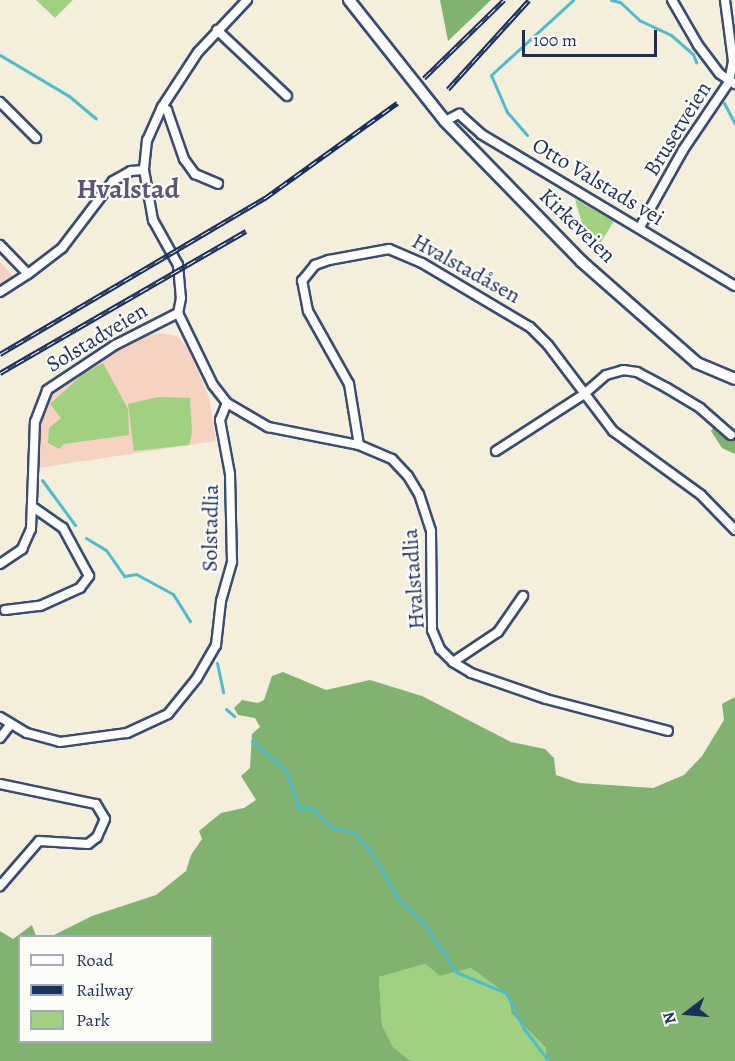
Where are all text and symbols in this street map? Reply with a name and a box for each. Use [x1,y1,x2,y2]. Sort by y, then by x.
scale bar [525,18,660,56]
text: 100 m [533,28,577,52]
street label: Brusetveien [639,77,717,181]
street label: Otto Valstads vei [527,132,669,232]
district label: Hvalstad [76,172,180,206]
street label: Kirkeveien [533,183,621,269]
street label: Hvalstadåsen [407,228,525,310]
street label: Solstadveien [42,298,152,378]
street label: Solstadlia [197,484,225,572]
street label: Hvalstadlia [397,528,431,630]
legend [18,935,213,1043]
text: Road [76,948,113,972]
text: Railway [76,978,133,1002]
north arrow [657,983,717,1043]
text: Park [76,1008,110,1032]
text: N [658,1009,682,1027]

